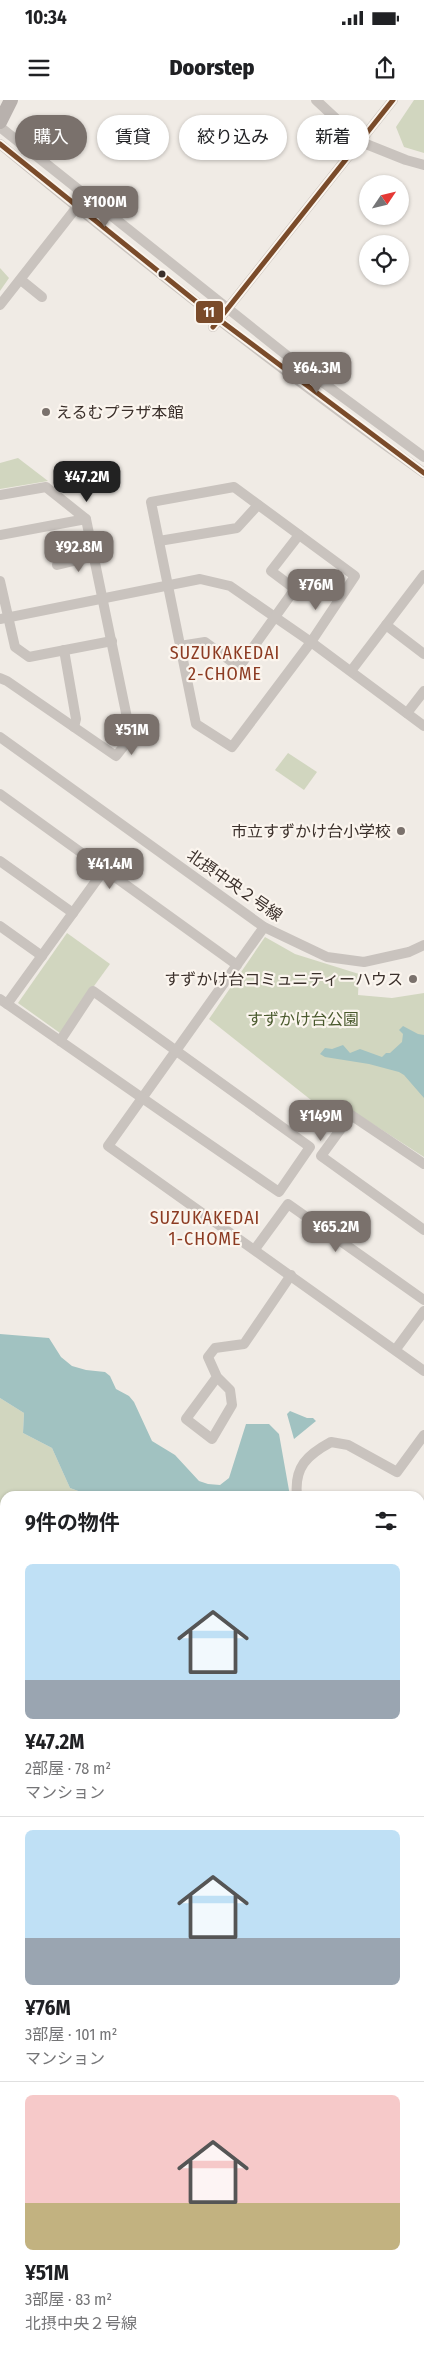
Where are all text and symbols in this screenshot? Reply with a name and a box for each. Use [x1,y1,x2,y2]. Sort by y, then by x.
text: 10:34 [25,6,67,29]
icon: menu [25,54,53,82]
text: Doorstep [169,54,255,81]
icon: share [371,54,399,82]
chip: 購入 [15,115,87,160]
chip: 賃貸 [97,115,169,160]
chip: 絞り込み [179,115,287,160]
chip: 新着 [297,115,369,160]
north arrow [359,175,409,225]
map controls [359,175,409,285]
pin: ¥100M [70,186,140,228]
text: ¥100M [83,192,127,211]
button: locate [359,235,409,285]
unlabelled marker [157,269,167,279]
line badge: 11 [195,300,224,324]
text: 11 [203,304,215,321]
pin: ¥64.3M [276,352,358,394]
text: ¥64.3M [293,358,341,377]
place label: えるむプラザ本館 [56,403,184,422]
marker: えるむプラザ本館 [40,406,52,418]
pin: ¥47.2M [46,460,128,503]
text: ¥47.2M [64,467,110,486]
pin: ¥92.8M [38,530,120,573]
text: ¥92.8M [55,537,103,556]
pin: ¥76M [286,568,346,611]
text: ¥76M [299,575,333,594]
district label: SUZUKAKEDAI 2-CHOME [170,642,280,685]
pin: ¥51M [102,714,162,756]
text: ¥51M [115,720,149,739]
place label: 市立すずかけ台小学校 [231,822,391,841]
marker: 市立すずかけ台小学校 [395,825,407,837]
street label: 北摂中央２号線 [183,846,286,925]
pin: ¥41.4M [69,848,151,890]
text: ¥41.4M [88,854,132,873]
place label: すずかけ台コミュニティーハウス [164,970,403,989]
marker: すずかけ台コミュニティーハウス [407,973,419,985]
park label: すずかけ台公園 [247,1010,359,1029]
pin: ¥149M [286,1100,356,1142]
text: ¥149M [300,1106,342,1125]
district label: SUZUKAKEDAI 1-CHOME [150,1207,260,1250]
pin: ¥65.2M [295,1210,377,1253]
text: ¥65.2M [313,1217,359,1236]
icon: filters [372,1507,400,1535]
text: 9件の物件 [25,1510,120,1536]
icon: home [168,1597,258,1687]
text: ¥47.2M [25,1729,84,1755]
text: 2部屋 · 78 m² [25,1759,111,1778]
text: マンション [25,1783,105,1802]
icon: home [168,1862,258,1952]
text: ¥76M [25,1995,71,2021]
text: 3部屋 · 101 m² [25,2025,117,2044]
text: マンション [25,2049,105,2068]
icon: home [168,2127,258,2217]
text: ¥51M [25,2260,69,2286]
text: 3部屋 · 83 m² [25,2290,112,2309]
text: 北摂中央２号線 [25,2314,137,2333]

